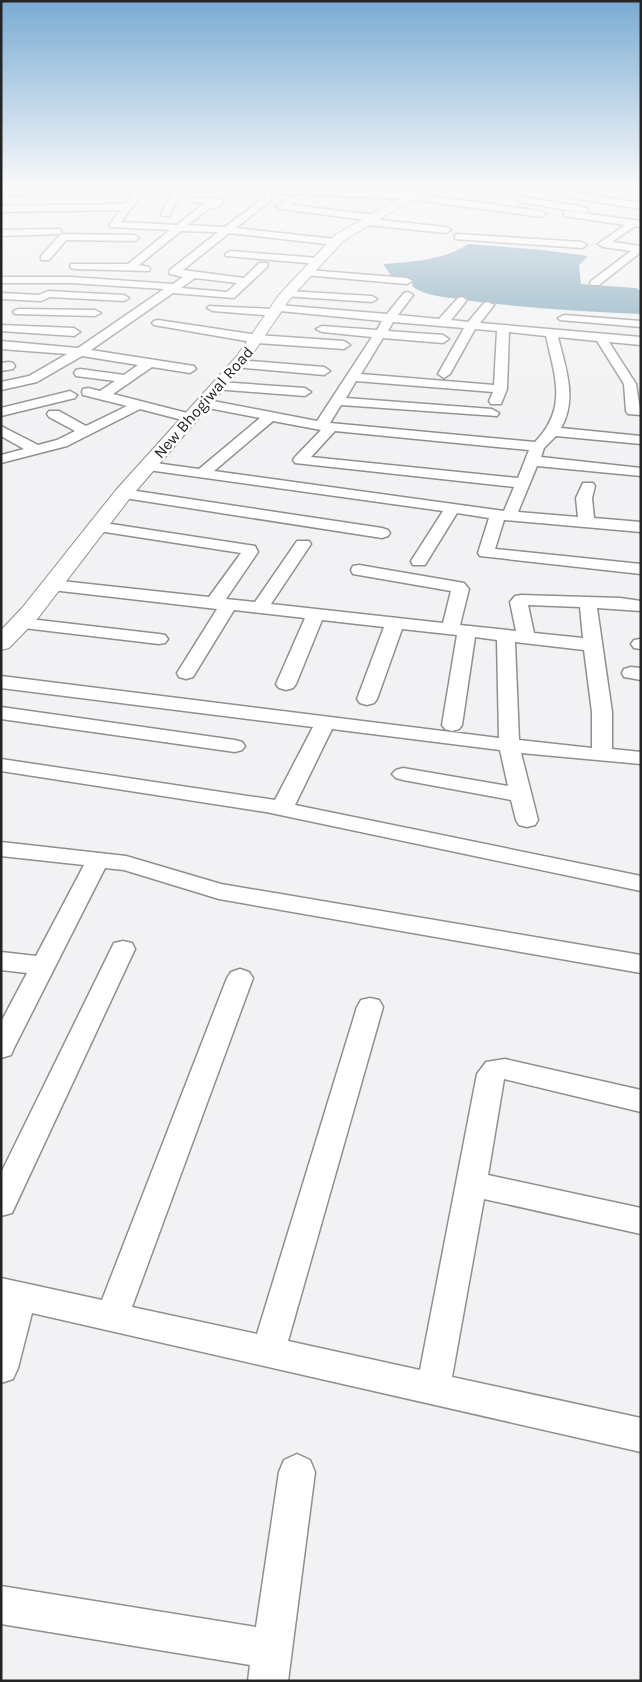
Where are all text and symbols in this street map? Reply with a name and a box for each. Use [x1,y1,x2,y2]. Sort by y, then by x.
street label: New Bhogiwal Road [150,342,257,462]

